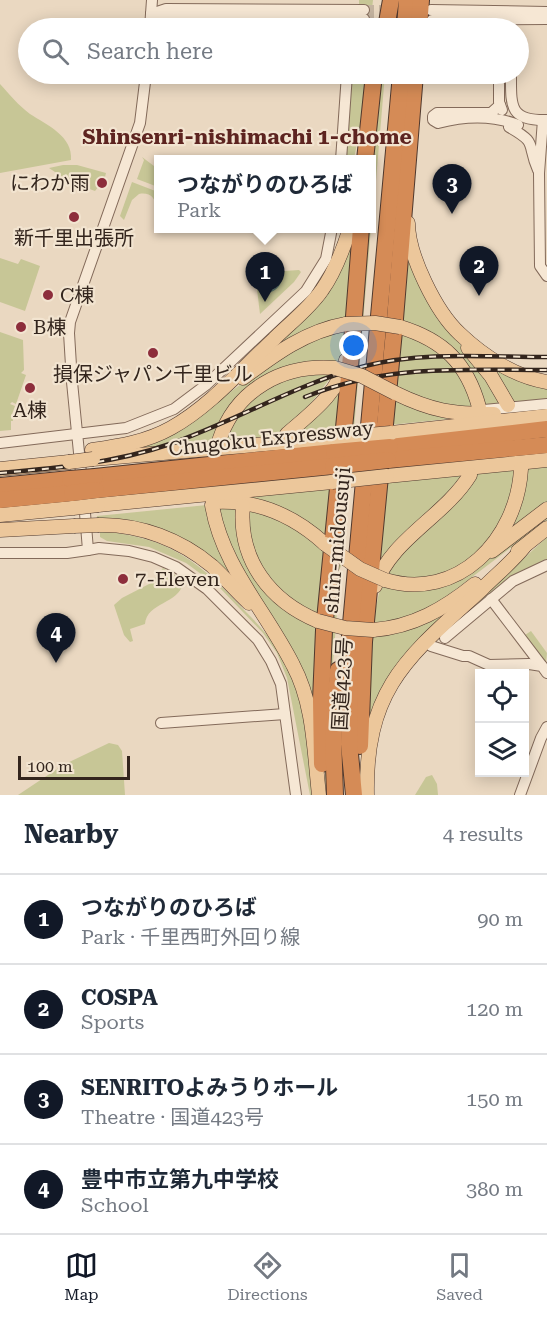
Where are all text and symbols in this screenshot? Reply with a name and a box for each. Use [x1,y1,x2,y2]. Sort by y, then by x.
search box [18,18,529,84]
icon: search [39,35,72,68]
text: Search here [87,39,213,64]
district label: Shinsenri-nishimachi 1-chome [82,125,412,149]
popup [154,155,376,233]
pin: 3 [432,164,472,214]
place label: にわか雨 [10,171,90,195]
text: つながりのひろば [177,172,353,197]
marker: にわか雨 [95,176,109,190]
text: Park [177,198,221,222]
marker: 新千里出張所 [67,210,81,224]
place label: 新千里出張所 [14,226,134,250]
pin: 2 [460,246,498,296]
pin: 1 [246,252,284,302]
place label: C棟 [60,283,94,307]
marker: C棟 [41,288,55,302]
place label: B棟 [33,315,66,339]
marker: B棟 [14,320,28,334]
your location [339,331,368,360]
marker: 損保ジャパン千里ビル [146,346,160,360]
place label: 損保ジャパン千里ビル [53,362,253,386]
marker: A棟 [23,381,37,395]
place label: A棟 [13,398,47,422]
street label: Chugoku Expressway [167,415,375,461]
street label: shin-midousuji [319,466,355,614]
place label: 7-Eleven [135,567,220,591]
marker: 7-Eleven [116,572,130,586]
pin: 4 [36,614,76,663]
street label: 国道423号 [328,637,356,731]
map controls [475,669,529,777]
button: locate [475,669,529,723]
button: layers [475,723,529,777]
scale bar [18,753,130,780]
text: 100 m [27,757,73,776]
text: Nearby [24,819,118,849]
text: 4 results [443,822,523,846]
text: つながりのひろば [81,895,257,920]
text: 1 [38,907,49,931]
text: 90 m [477,907,523,931]
text: Park · 千里西町外回り線 [81,925,300,949]
text: COSPA [81,985,158,1010]
text: 2 [38,997,49,1021]
text: 120 m [466,997,523,1021]
text: Sports [81,1010,144,1034]
text: SENRITOよみうりホール [81,1075,338,1100]
text: 3 [38,1087,49,1111]
text: 150 m [466,1087,523,1111]
text: Theatre · 国道423号 [81,1105,264,1129]
text: 豊中市立第九中学校 [81,1167,279,1192]
text: 4 [38,1177,49,1201]
text: 380 m [466,1177,523,1201]
text: School [81,1193,149,1217]
tab: Map [64,1249,99,1304]
tab: Directions [227,1249,308,1304]
tab: Saved [436,1249,483,1304]

